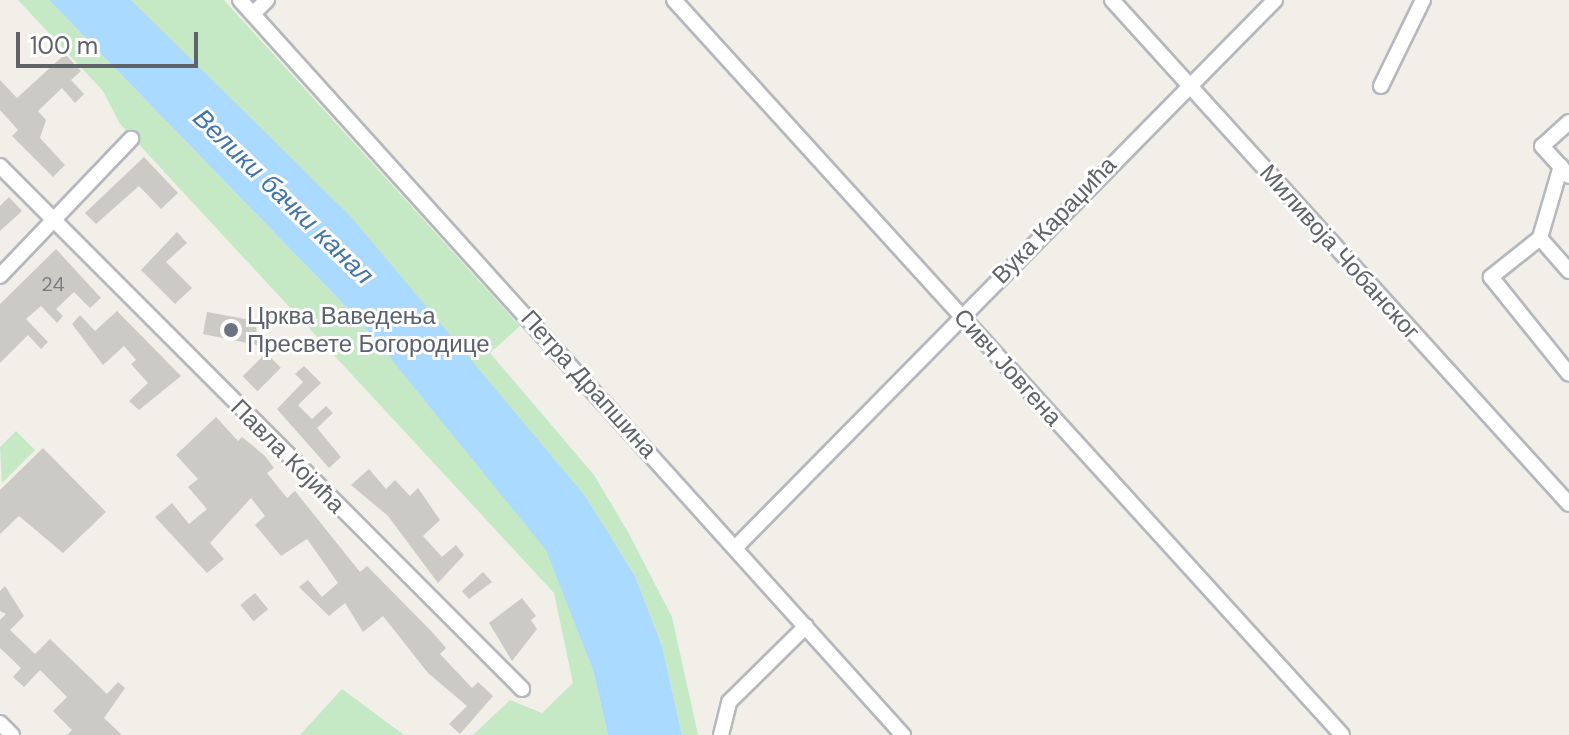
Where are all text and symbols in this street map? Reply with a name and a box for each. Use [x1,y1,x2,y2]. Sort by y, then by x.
scale bar [20,16,202,66]
text: 100 m [30,30,98,61]
water label: Велики бачки канал [186,103,380,291]
street label: Вука Караџића [986,150,1122,290]
street label: Миливоја Чобанског [1254,158,1426,346]
house number: 24 [41,272,65,296]
place label: Црква Ваведења Пресвете Богородице [247,302,490,358]
street label: Сивч Јовгена [948,303,1068,431]
street label: Петра Драпшина [515,304,663,464]
marker: Црква Ваведења Пресвете Богородице [222,321,240,339]
street label: Павла Којића [225,393,351,519]

